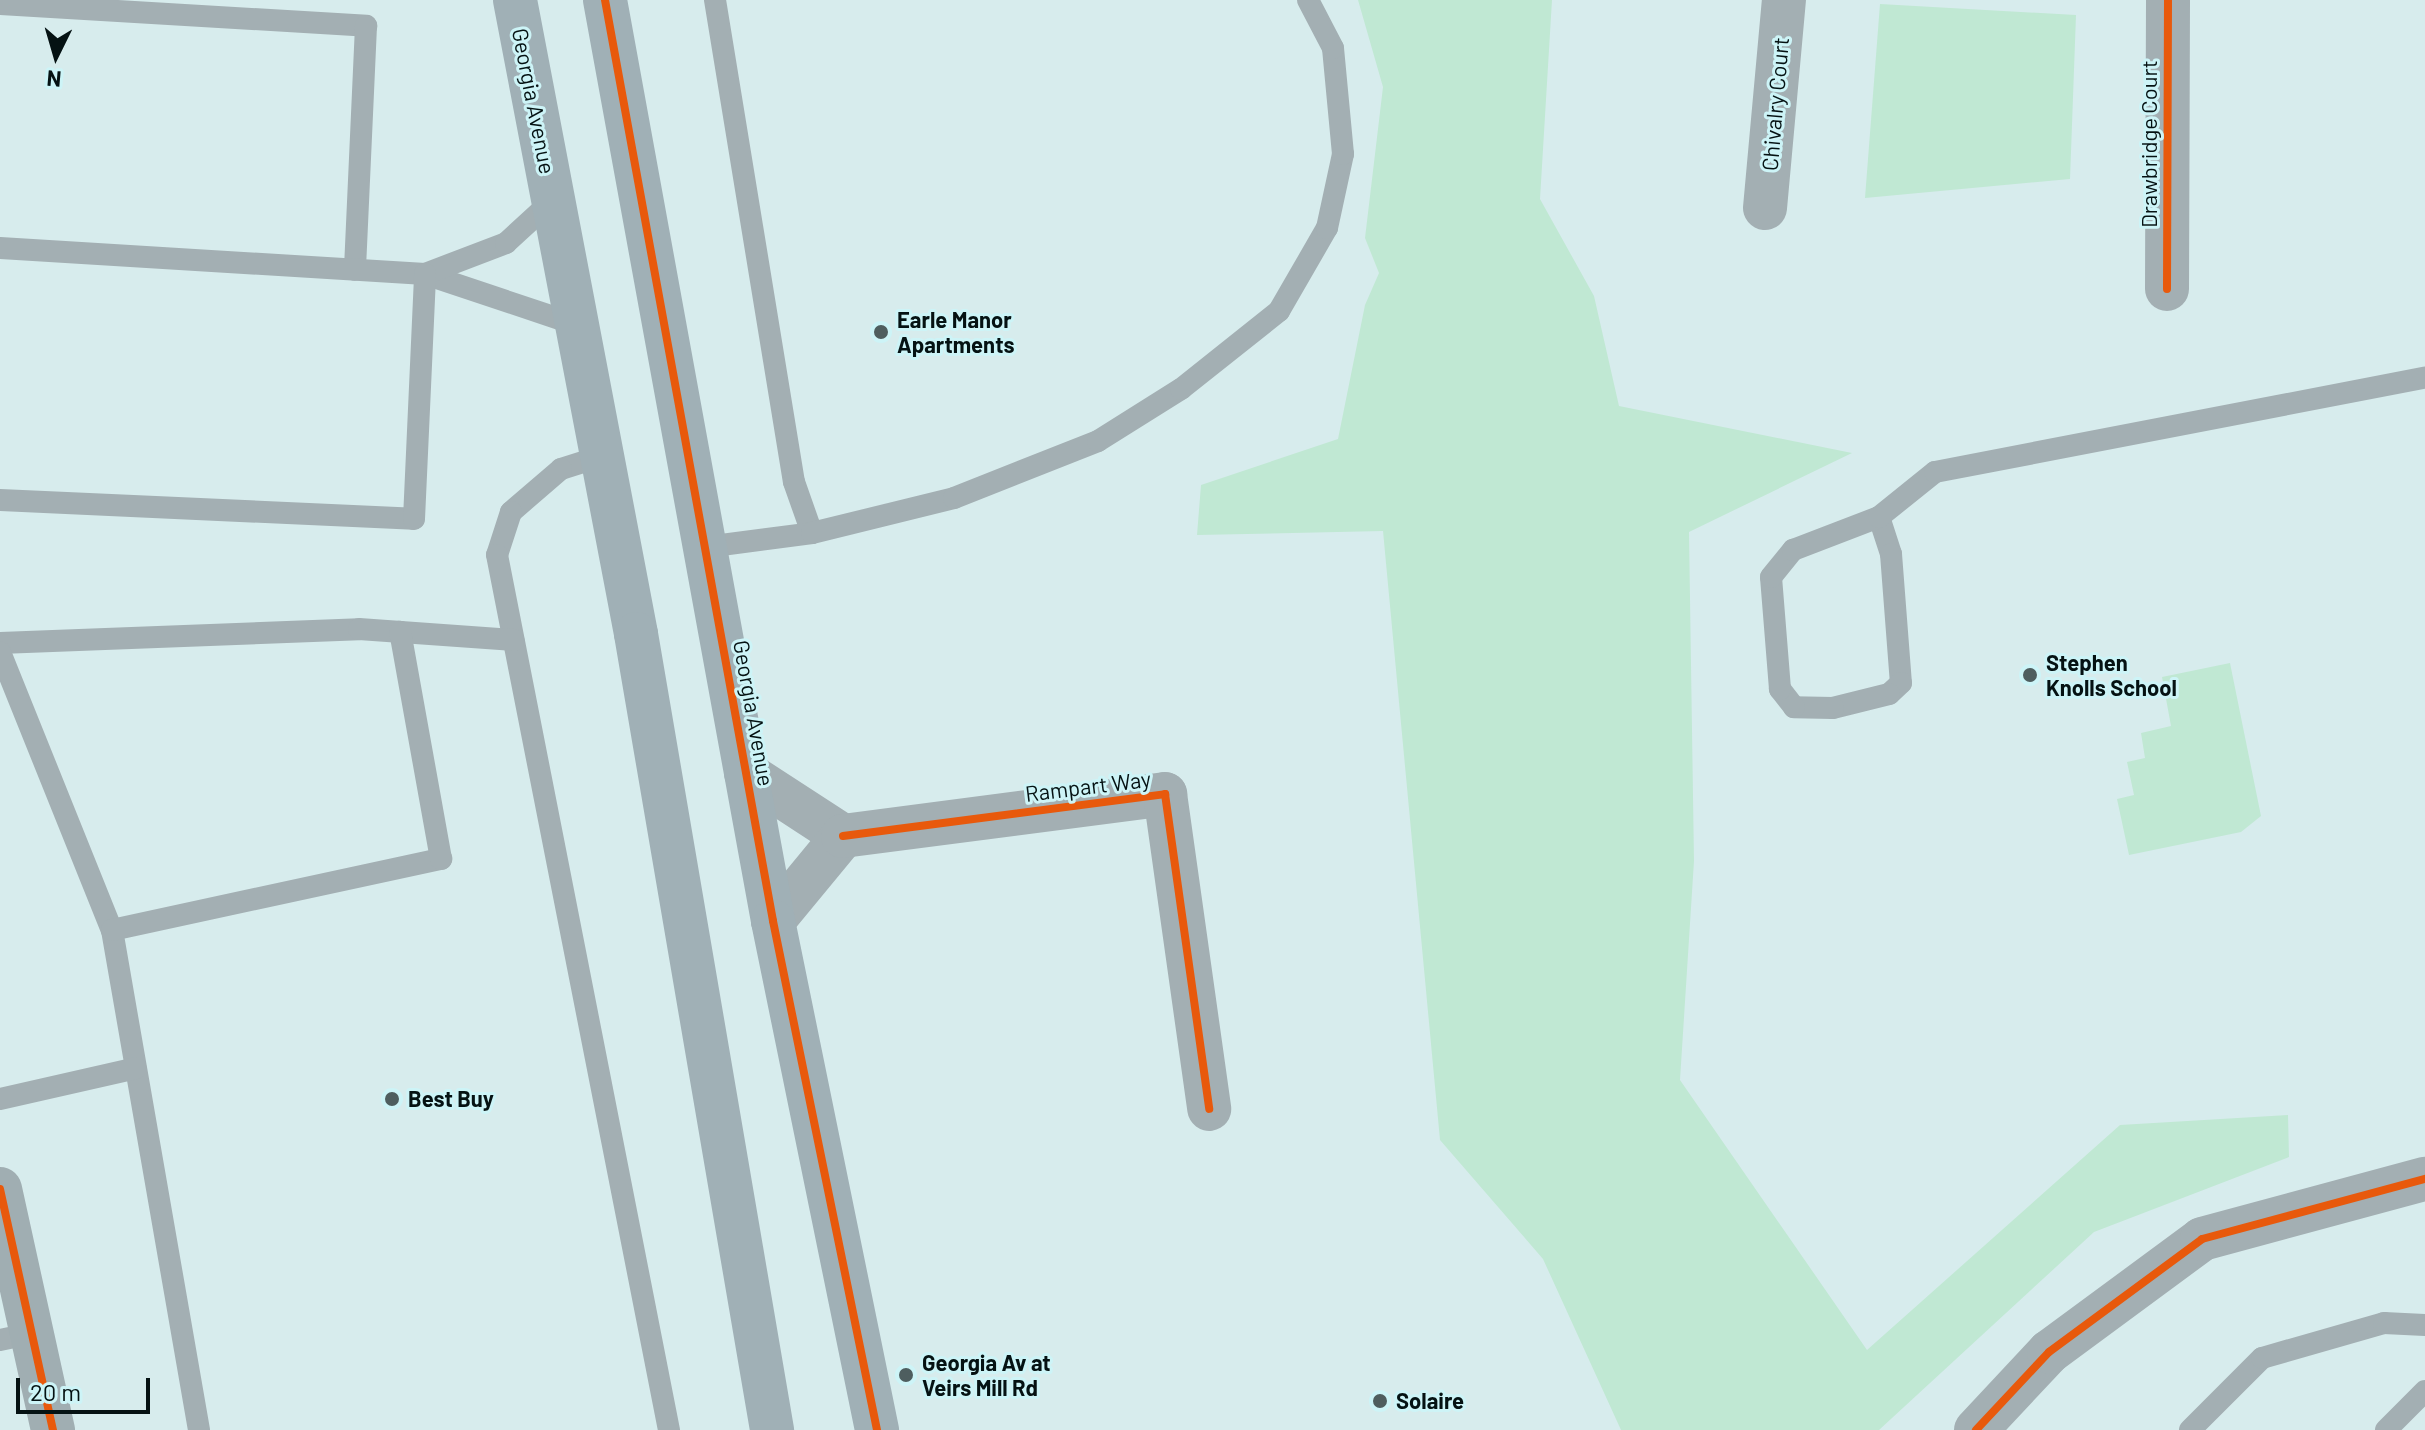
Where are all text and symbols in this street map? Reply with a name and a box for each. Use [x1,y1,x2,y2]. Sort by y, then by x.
north arrow [16,16,96,96]
street label: Georgia Avenue [507,26,561,176]
street label: Chivalry Court [1756,36,1794,172]
street label: Drawbridge Court [2136,60,2162,228]
text: N [45,66,62,93]
place label: Earle Manor Apartments [897,306,1015,358]
marker: Earle Manor Apartments [872,323,890,341]
street label: Georgia Avenue [728,638,780,788]
place label: Stephen Knolls School [2046,649,2177,700]
marker: Stephen Knolls School [2021,666,2039,684]
street label: Rampart Way [1024,765,1152,807]
place label: Best Buy [408,1086,494,1112]
marker: Best Buy [383,1090,401,1108]
place label: Georgia Av at Veirs Mill Rd [922,1349,1051,1400]
scale bar [20,1362,154,1412]
marker: Georgia Av at Veirs Mill Rd [897,1366,915,1384]
text: 20 m [30,1377,81,1406]
place label: Solaire [1396,1388,1464,1414]
marker: Solaire [1371,1392,1389,1410]

